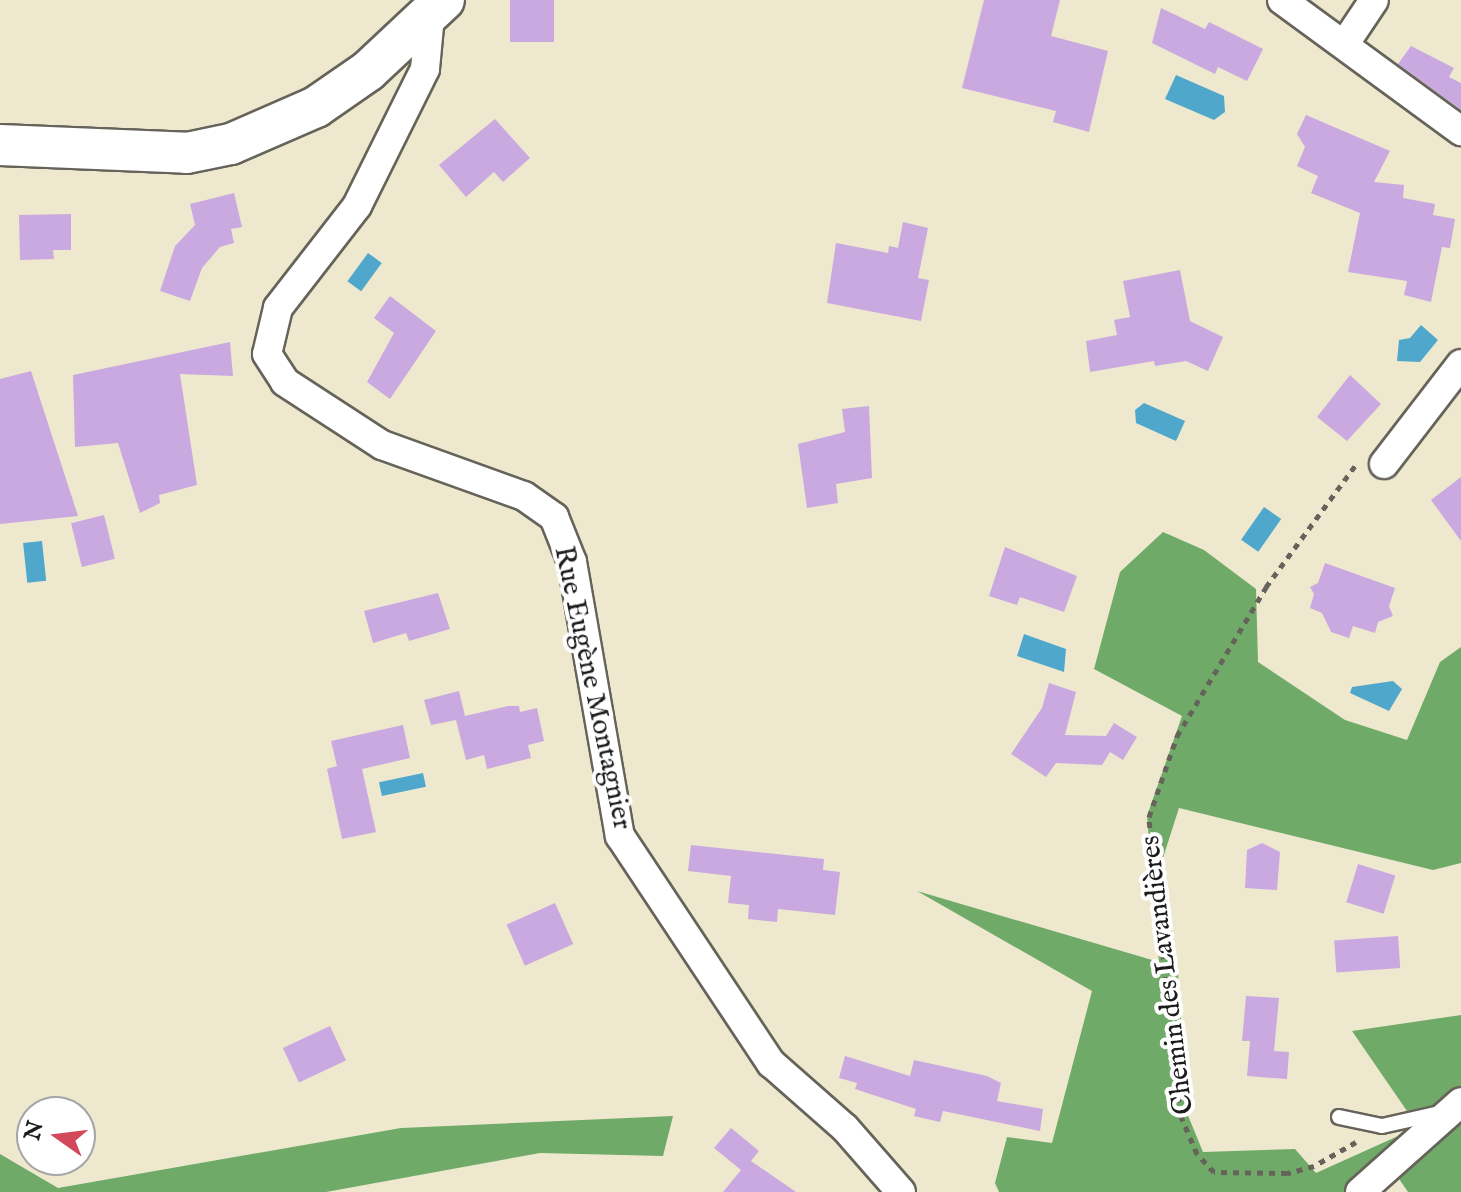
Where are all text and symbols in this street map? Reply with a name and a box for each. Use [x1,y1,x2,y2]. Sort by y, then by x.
street label: Rue Eugène Montagnier [546,543,638,833]
street label: Chemin des Lavandières [1134,834,1202,1116]
north arrow [16,1096,96,1176]
text: N [19,1118,51,1143]

